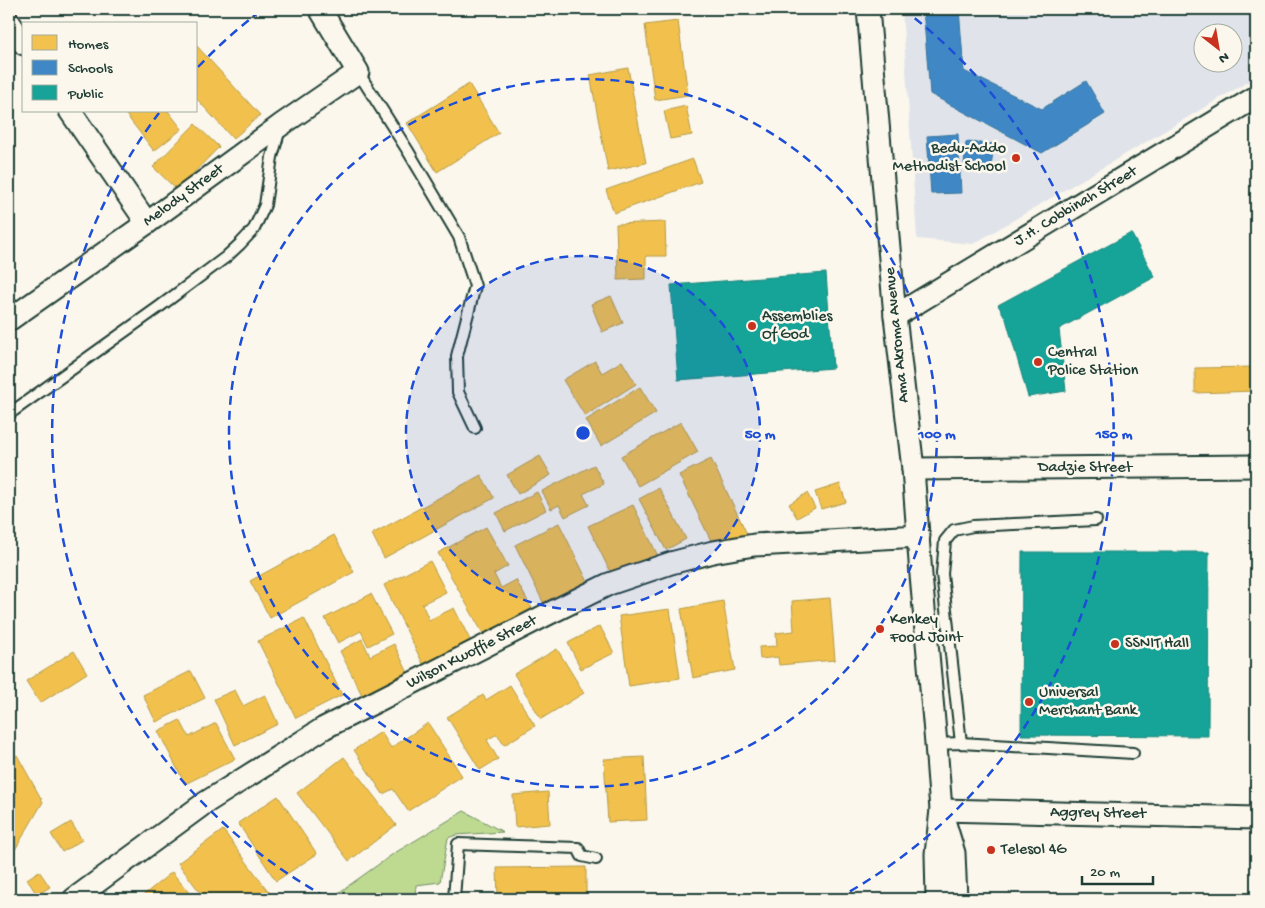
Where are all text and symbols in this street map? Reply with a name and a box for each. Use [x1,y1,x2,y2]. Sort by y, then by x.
legend [22,22,198,112]
north arrow [1192,22,1242,72]
text: Homes [68,36,109,54]
text: N [1215,47,1232,67]
text: Schools [68,60,113,78]
text: Public [67,86,104,104]
place label: Bedu-Addo Methodist School [893,140,1006,177]
marker: Bedu-Addo Methodist School [1010,152,1022,164]
street label: Melody Street [140,160,229,232]
street label: J.H. Cobbinah Street [1011,162,1142,251]
street label: Ama Akroma Avenue [881,266,915,404]
place label: Assemblies Of God [762,308,834,345]
marker: Assemblies Of God [746,320,758,332]
place label: Central Police Station [1047,344,1139,381]
marker: Central Police Station [1032,356,1044,368]
centre of rings [574,424,592,442]
text: 50 m [745,426,776,444]
text: 100 m [917,426,956,444]
text: 150 m [1095,426,1133,444]
street label: Dadzie Street [1037,459,1133,478]
street label: Wilson Kwoffie Street [404,611,542,694]
place label: Kenkey Food Joint [889,611,964,648]
marker: Kenkey Food Joint [874,623,886,635]
place label: SSNIT Hall [1125,635,1189,654]
marker: SSNIT Hall [1109,638,1121,650]
place label: Universal Merchant Bank [1039,684,1139,721]
marker: Universal Merchant Bank [1023,696,1035,708]
street label: Aggrey Street [1050,804,1148,824]
place label: Telesol 4G [1000,841,1067,860]
marker: Telesol 4G [985,844,997,856]
scale bar [1082,853,1154,885]
text: 20 m [1090,864,1120,882]

